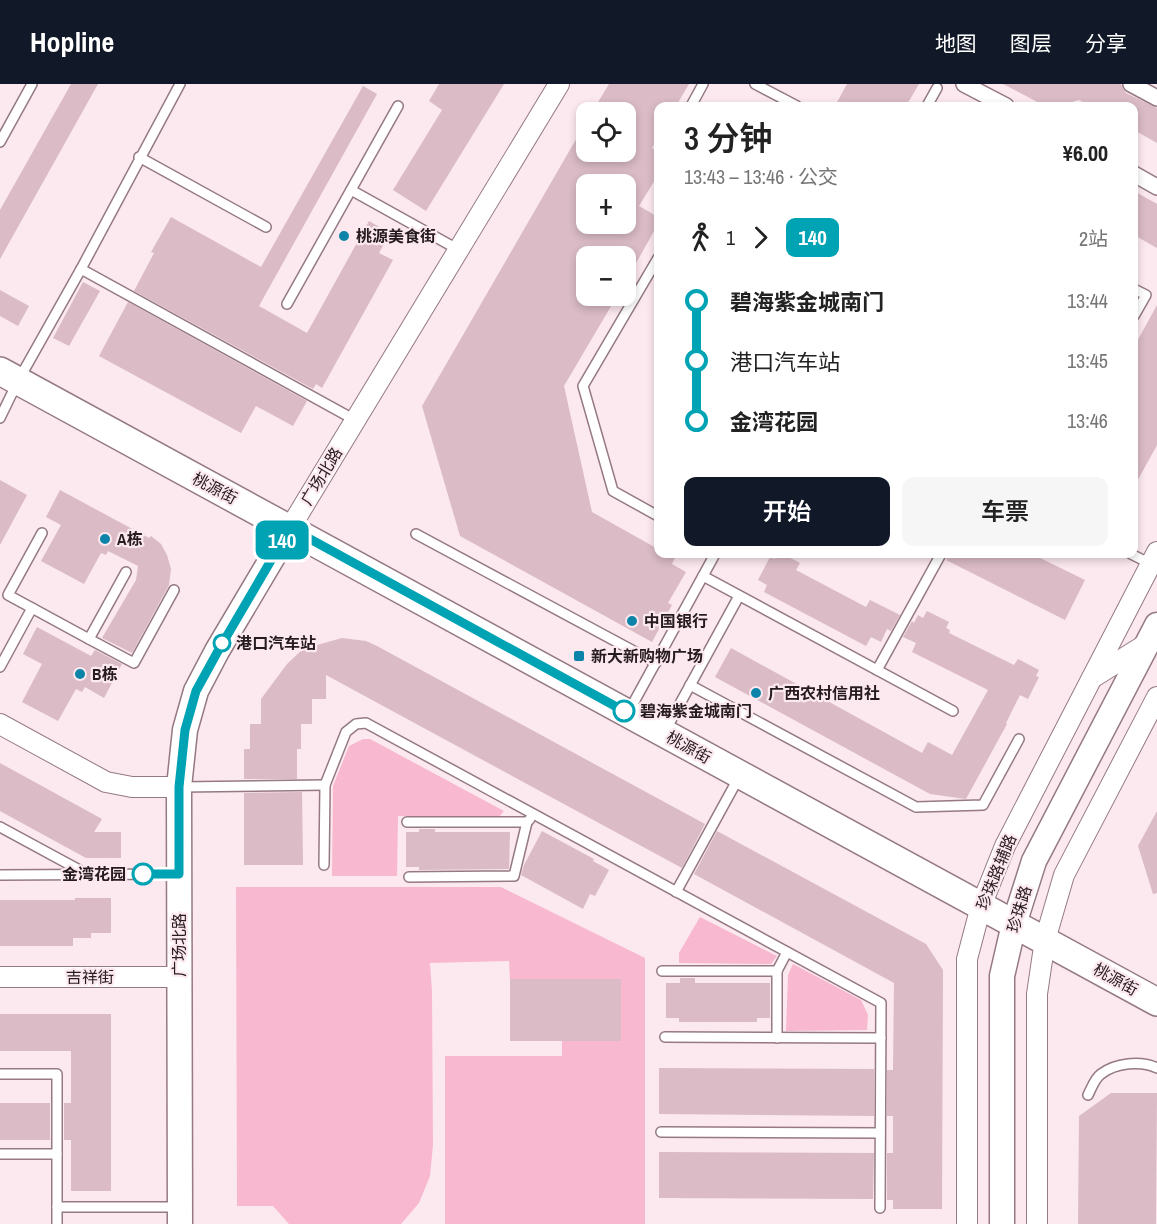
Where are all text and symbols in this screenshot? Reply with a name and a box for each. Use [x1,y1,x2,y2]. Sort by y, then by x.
text: Hopline [30,23,114,61]
text: 地图 [935,29,977,58]
text: 图层 [1010,29,1052,58]
text: 分享 [1085,29,1127,58]
map controls [576,102,636,306]
button: locate [576,102,636,162]
text: 3 分钟 [684,116,773,160]
text: ¥6.00 [1063,138,1108,168]
text: 13:43 – 13:46 · 公交 [684,163,838,190]
button: + [576,174,636,234]
icon: walk [684,221,717,254]
icon: forward [744,221,777,254]
text: 140 [798,223,827,252]
text: 1 [726,224,735,251]
place label: 桃源美食街 [356,225,436,247]
text: 2站 [1079,225,1108,252]
marker: 桃源美食街 [337,229,351,243]
button: − [576,246,636,306]
text: 碧海紫金城南门 [730,287,884,317]
text: 13:44 [1067,287,1108,314]
text: 港口汽车站 [730,347,840,377]
text: 13:45 [1067,347,1108,374]
text: 金湾花园 [730,407,818,437]
text: 13:46 [1067,407,1108,434]
street label: 广场北路 [295,443,347,509]
street label: 桃源街 [189,467,241,509]
button: 开始 [684,477,890,546]
button: 车票 [902,477,1108,546]
line badge: 140 [248,520,316,560]
text: 140 [268,526,296,555]
place label: A栋 [117,528,142,550]
marker: A栋 [98,532,112,546]
place label: 中国银行 [644,610,708,632]
marker: 中国银行 [625,614,639,628]
place label: 港口汽车站 [236,632,316,654]
marker: 港口汽车站 [213,634,231,652]
place label: 新大新购物广场 [591,645,703,667]
marker: 新大新购物广场 [572,649,586,663]
place label: B栋 [92,663,117,685]
marker: B栋 [73,667,87,681]
place label: 广西农村信用社 [768,682,880,704]
marker: 广西农村信用社 [749,686,763,700]
marker: 碧海紫金城南门 [613,700,635,722]
place label: 碧海紫金城南门 [640,700,752,722]
street label: 桃源街 [663,726,715,768]
street label: 珍珠路辅路 [972,831,1020,913]
place label: 金湾花园 [62,863,126,885]
marker: 金湾花园 [132,863,154,885]
street label: 珍珠路 [1003,883,1035,935]
street label: 广场北路 [168,913,190,977]
street label: 桃源街 [1090,958,1142,1000]
street label: 吉祥街 [66,966,114,988]

